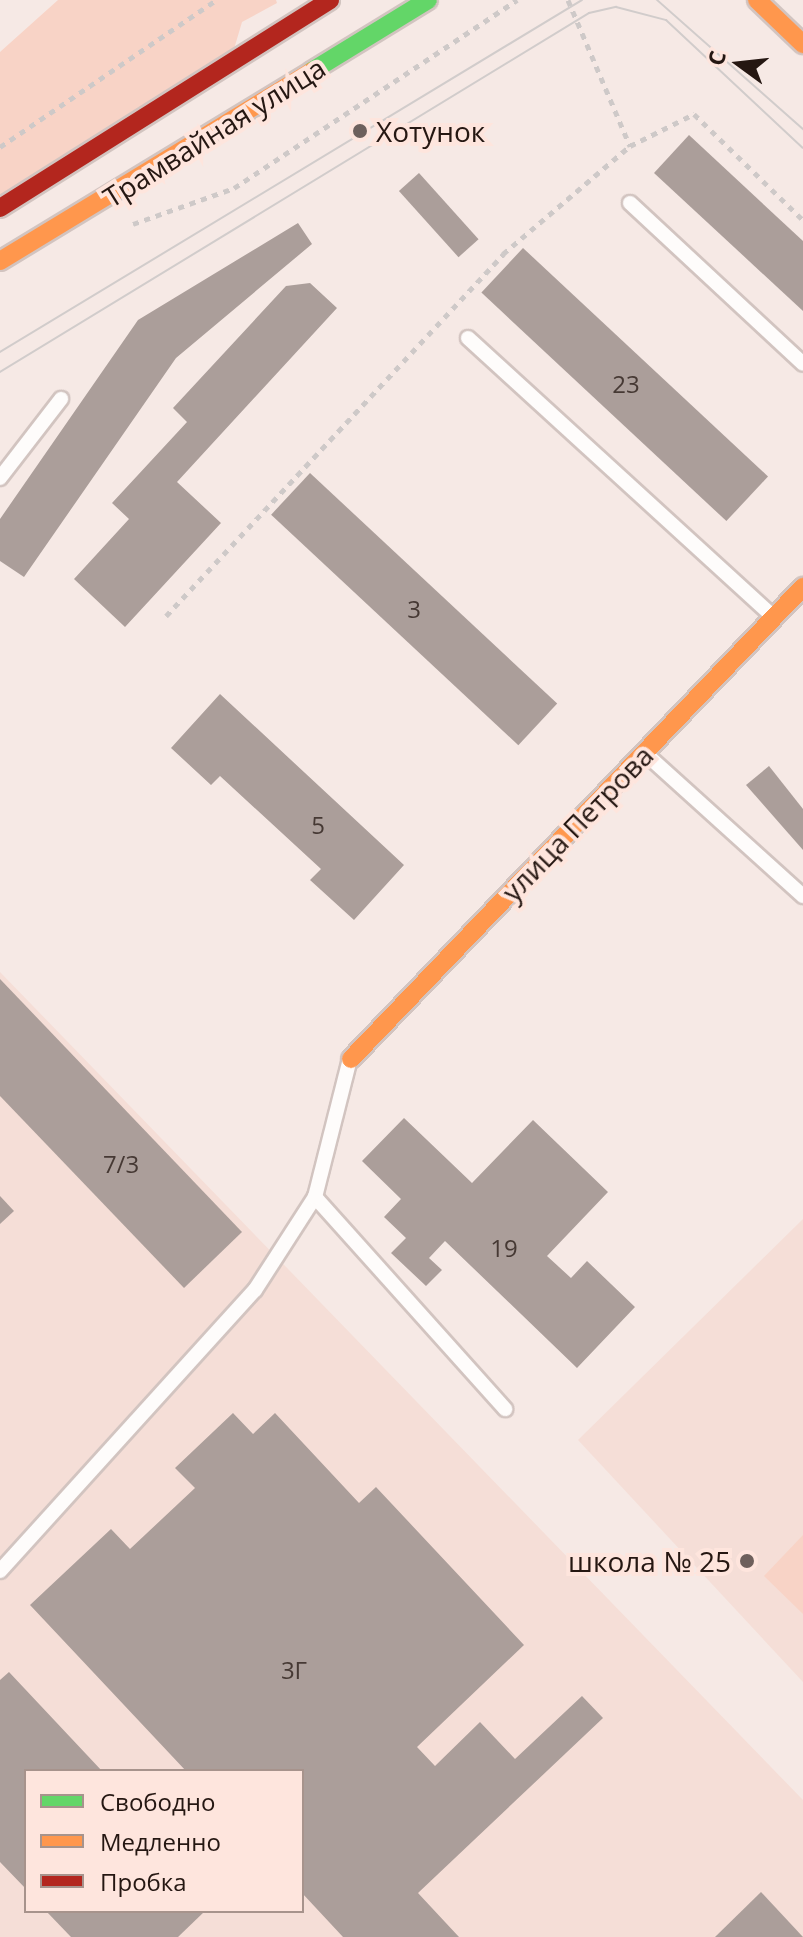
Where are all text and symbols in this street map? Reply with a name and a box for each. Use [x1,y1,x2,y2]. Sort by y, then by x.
north arrow [699,24,779,104]
text: С [700,47,732,68]
street label: Трамвайная улица [97,50,331,214]
place label: Хотунок [376,114,485,148]
marker: Хотунок [351,122,369,140]
house number: 23 [612,370,640,398]
house number: 3 [407,595,421,623]
street label: улица Петрова [494,738,660,908]
house number: 5 [311,811,325,839]
house number: 7/3 [103,1150,139,1178]
house number: 19 [490,1234,518,1262]
place label: школа № 25 [568,1544,731,1578]
marker: школа № 25 [738,1552,756,1570]
house number: 3Г [281,1656,307,1684]
legend [24,1769,304,1913]
text: Свободно [100,1785,215,1818]
text: Медленно [100,1825,221,1858]
text: Пробка [100,1865,187,1898]

